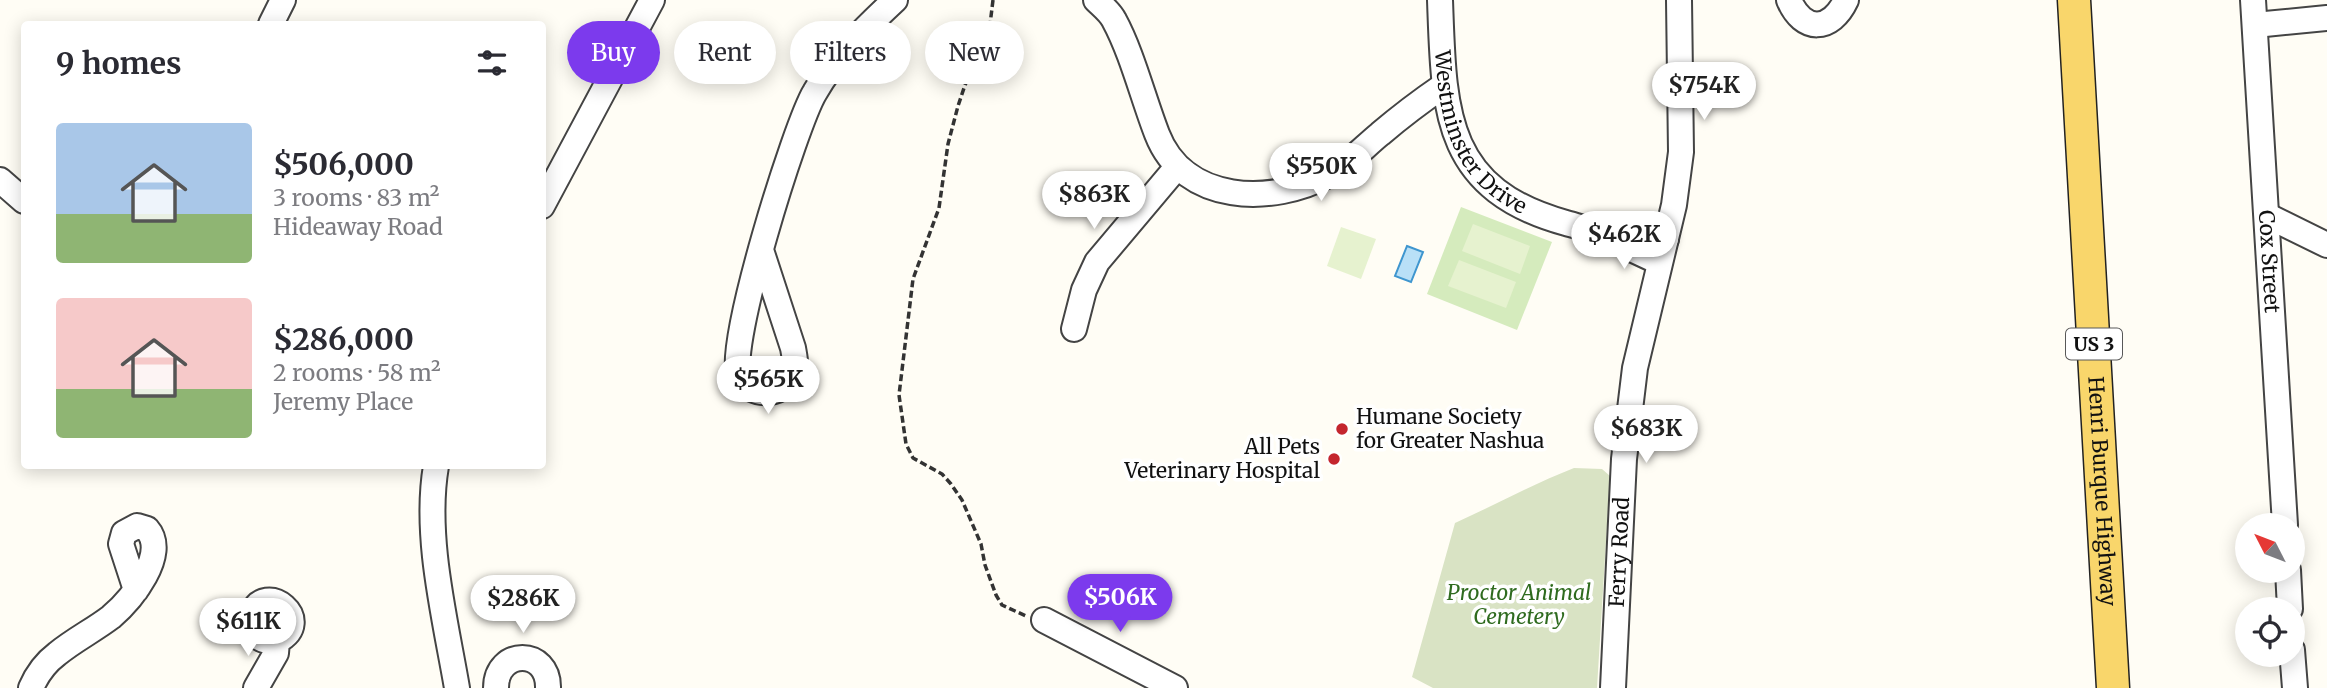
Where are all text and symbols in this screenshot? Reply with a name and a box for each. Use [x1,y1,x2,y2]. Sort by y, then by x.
chip: Buy [567,21,660,84]
chip: Rent [674,21,776,84]
chip: Filters [790,21,911,84]
chip: New [925,21,1024,84]
text: 9 homes [56,44,182,82]
icon: filters [473,44,511,82]
street label: Westminster Drive [1429,48,1531,220]
pin: $754K [1655,62,1753,122]
text: $754K [1668,70,1740,99]
pin: $550K [1272,144,1370,203]
text: $506,000 [273,145,414,183]
icon: home [112,151,196,235]
text: $550K [1285,151,1357,180]
pin: $863K [1045,172,1143,231]
text: $863K [1058,179,1130,208]
text: 3 rooms · 83 m² [273,183,439,212]
street label: Cox Street [2253,209,2286,314]
text: Hideaway Road [273,212,443,241]
pin: $462K [1575,212,1673,271]
text: $462K [1587,219,1661,248]
text: $286,000 [273,320,414,358]
icon: home [112,326,196,410]
road number: US 3 [2066,328,2122,360]
pin: $565K [719,356,817,416]
text: 2 rooms · 58 m² [273,358,441,387]
text: $565K [733,364,803,393]
street label: Henri Burque Highway [2082,376,2122,608]
text: Jeremy Place [273,387,413,416]
place label: Humane Society for Greater Nashua [1356,403,1544,454]
pin: $683K [1597,406,1695,465]
text: $683K [1610,413,1682,442]
marker: Humane Society for Greater Nashua [1334,421,1350,437]
place label: All Pets Veterinary Hospital [1124,433,1320,484]
marker: All Pets Veterinary Hospital [1326,451,1342,467]
street label: Ferry Road [1603,496,1635,608]
north arrow [2235,513,2305,583]
map controls [2235,513,2305,667]
pin: $506K [1071,574,1169,634]
pin: $286K [474,576,572,635]
park label: Proctor Animal Cemetery [1447,579,1591,630]
text: $506K [1083,582,1157,611]
text: $286K [486,583,560,612]
button: locate [2235,597,2305,667]
pin: $611K [199,598,297,658]
text: $611K [215,606,281,635]

